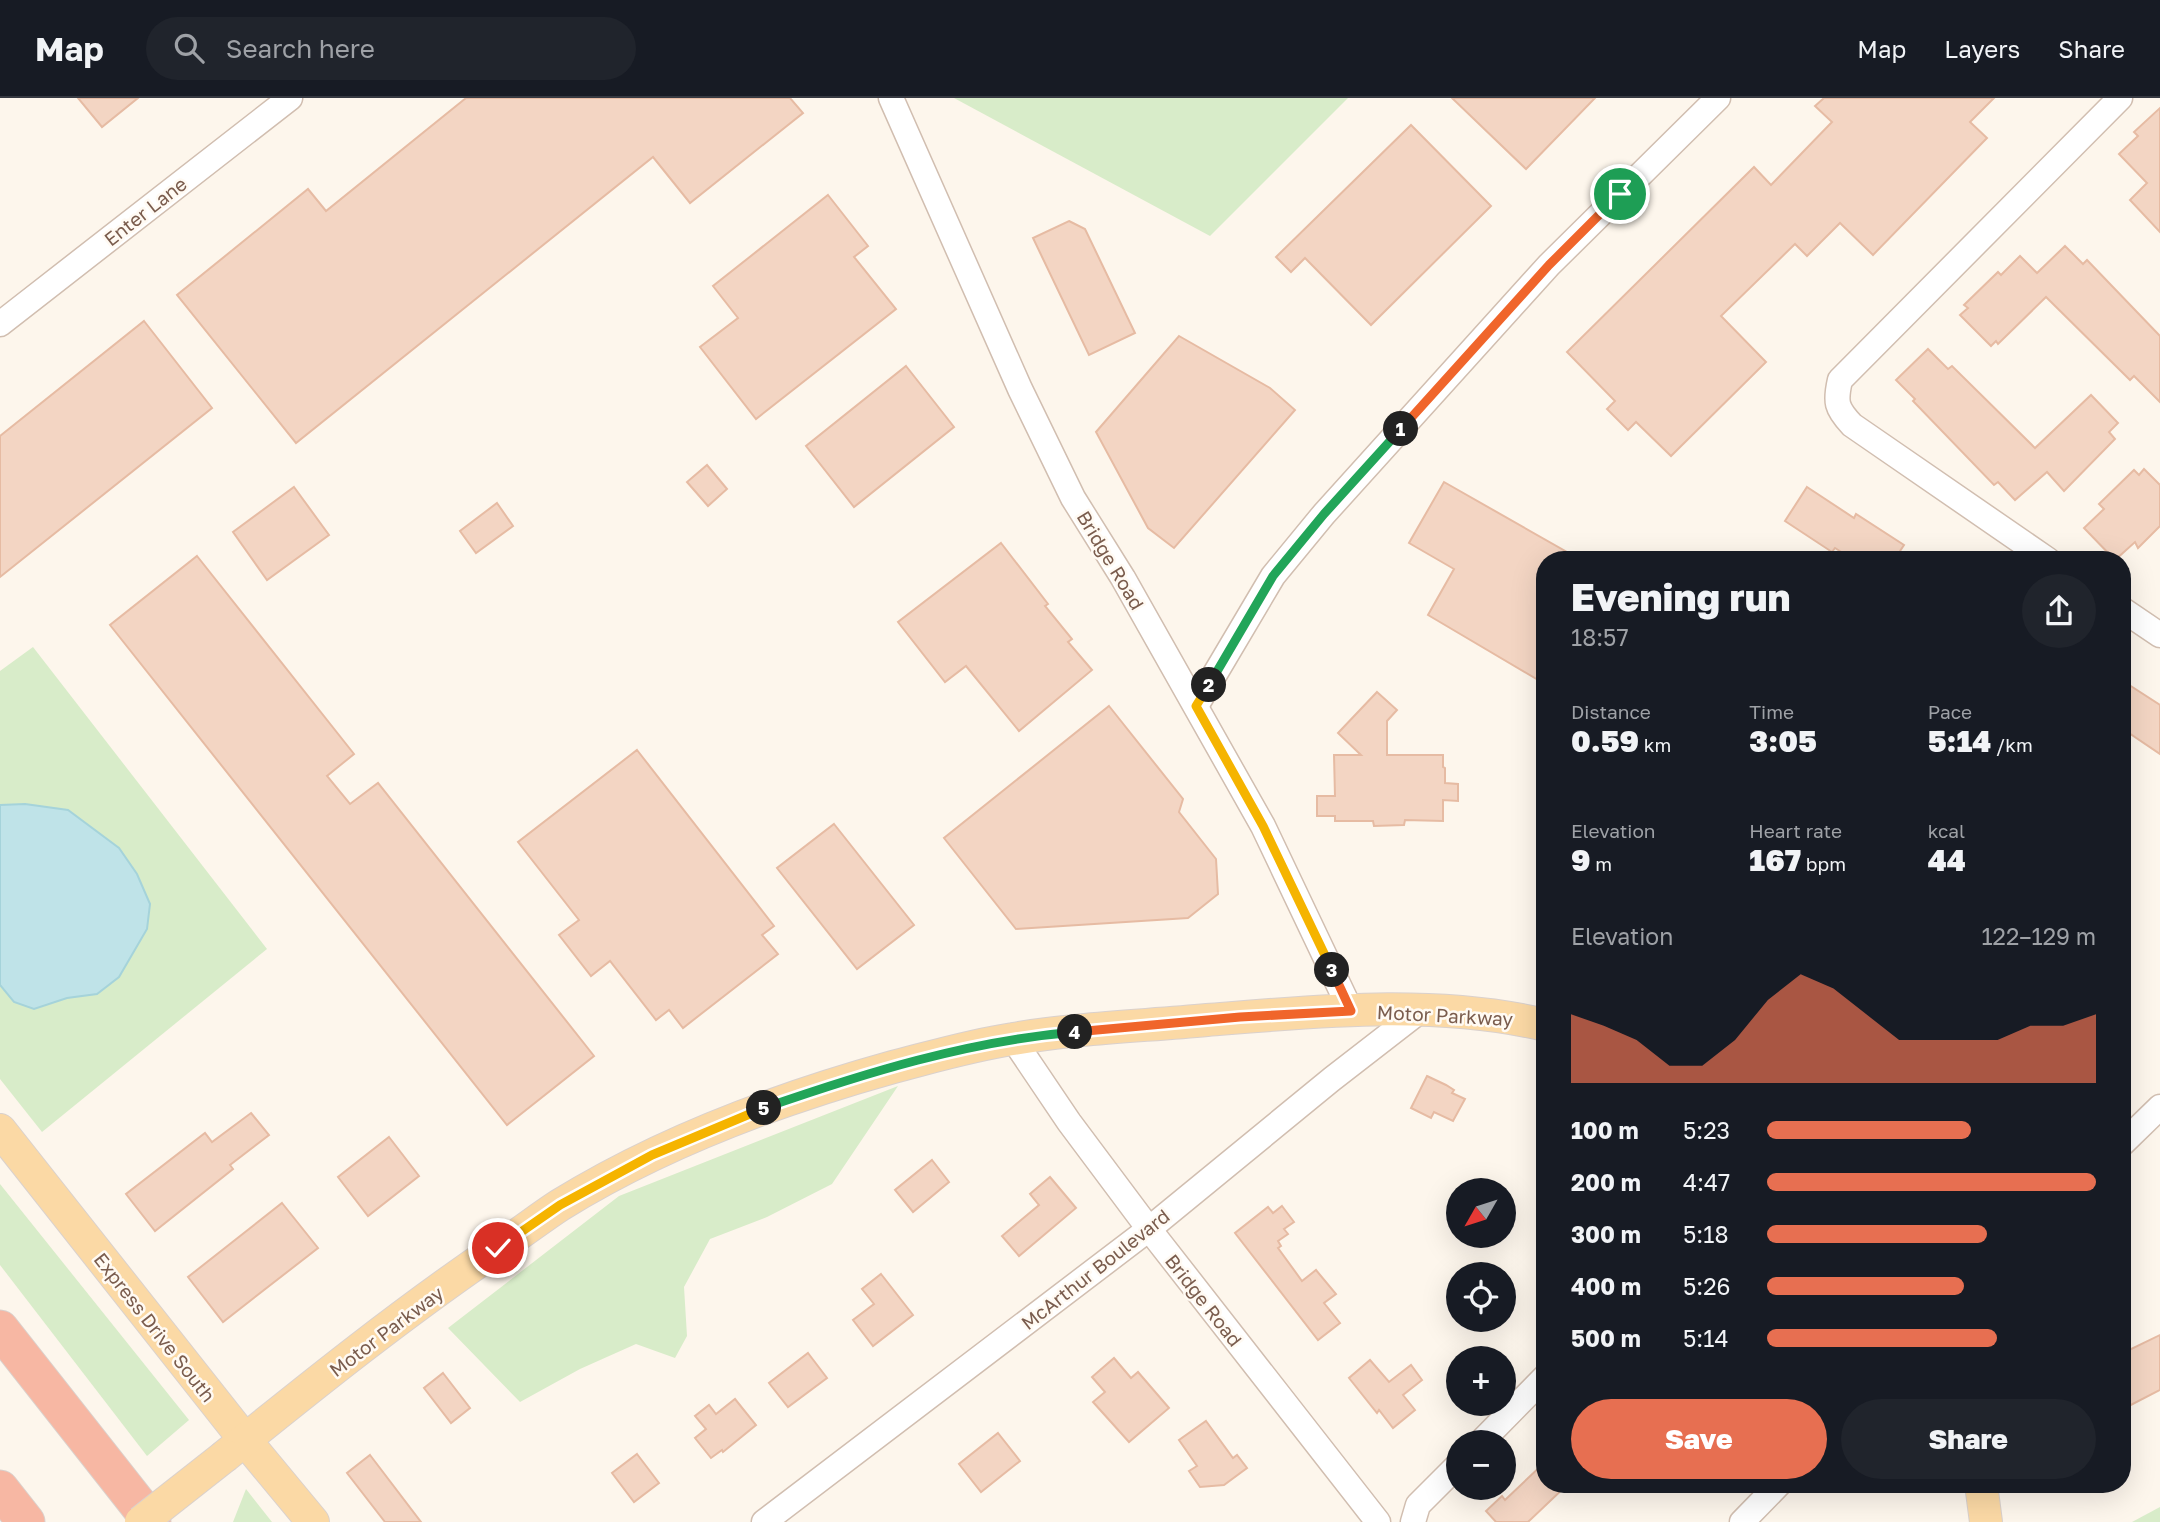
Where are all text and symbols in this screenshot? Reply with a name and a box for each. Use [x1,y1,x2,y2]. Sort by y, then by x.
search box [146,17,636,80]
text: Map [35,29,104,68]
icon: search [170,29,208,67]
text: Search here [226,33,375,64]
text: Map [1857,34,1906,63]
text: Layers [1944,34,2020,63]
text: Share [2058,34,2125,63]
pin [1590,164,1650,224]
street label: Enter Lane [99,172,191,250]
icon: arrive [1601,175,1639,213]
pin: 1 [1384,412,1418,446]
text: 1 [1396,417,1405,440]
street label: Bridge Road [1073,507,1149,613]
text: Evening run [1571,574,1790,619]
button: share [2022,574,2096,648]
text: 18:57 [1571,623,1629,651]
pin: 2 [1192,668,1226,702]
text: 2 [1203,673,1214,696]
text: Distance [1571,700,1651,723]
text: Time [1749,700,1794,723]
text: Pace [1928,700,1972,723]
text: 0.59 [1571,723,1639,759]
text: 3:05 [1749,723,1817,759]
text: 5:14 [1928,723,1991,759]
text: km [1639,733,1671,756]
text: /km [1991,733,2033,756]
text: Elevation [1571,819,1656,842]
text: Heart rate [1749,819,1842,842]
text: kcal [1928,819,1965,842]
text: 9 [1571,842,1591,878]
text: 167 [1749,842,1801,878]
text: 44 [1928,842,1966,878]
text: m [1591,852,1612,875]
text: bpm [1801,852,1846,875]
text: Elevation [1571,922,1673,950]
text: 122–129 m [1981,922,2096,950]
pin: 3 [1314,952,1350,988]
text: 3 [1326,958,1337,981]
street label: Motor Parkway [1376,1000,1514,1030]
pin: 4 [1058,1014,1092,1049]
text: 4 [1069,1020,1080,1043]
pin: 5 [746,1090,782,1126]
text: 5 [758,1096,769,1119]
text: 100 m [1571,1116,1639,1144]
text: 5:23 [1683,1116,1730,1144]
text: 200 m [1571,1168,1641,1196]
text: 4:47 [1683,1168,1730,1196]
north arrow [1446,1178,1516,1248]
map controls [1446,1178,1516,1500]
street label: McArthur Boulevard [1016,1204,1174,1334]
pin [468,1218,528,1278]
text: 300 m [1571,1220,1641,1248]
text: 5:18 [1683,1220,1728,1248]
icon: check [479,1229,517,1267]
street label: Express Drive South [90,1248,220,1406]
street label: Bridge Road [1161,1249,1247,1351]
button: locate [1446,1262,1516,1332]
text: 400 m [1571,1272,1641,1300]
text: 5:26 [1683,1272,1731,1300]
street label: Motor Parkway [325,1281,448,1381]
text: 500 m [1571,1324,1641,1352]
text: 5:14 [1683,1324,1728,1352]
button: + [1446,1346,1516,1416]
button: Save [1571,1399,1827,1479]
button: Share [1841,1399,2096,1479]
button: − [1446,1430,1516,1500]

